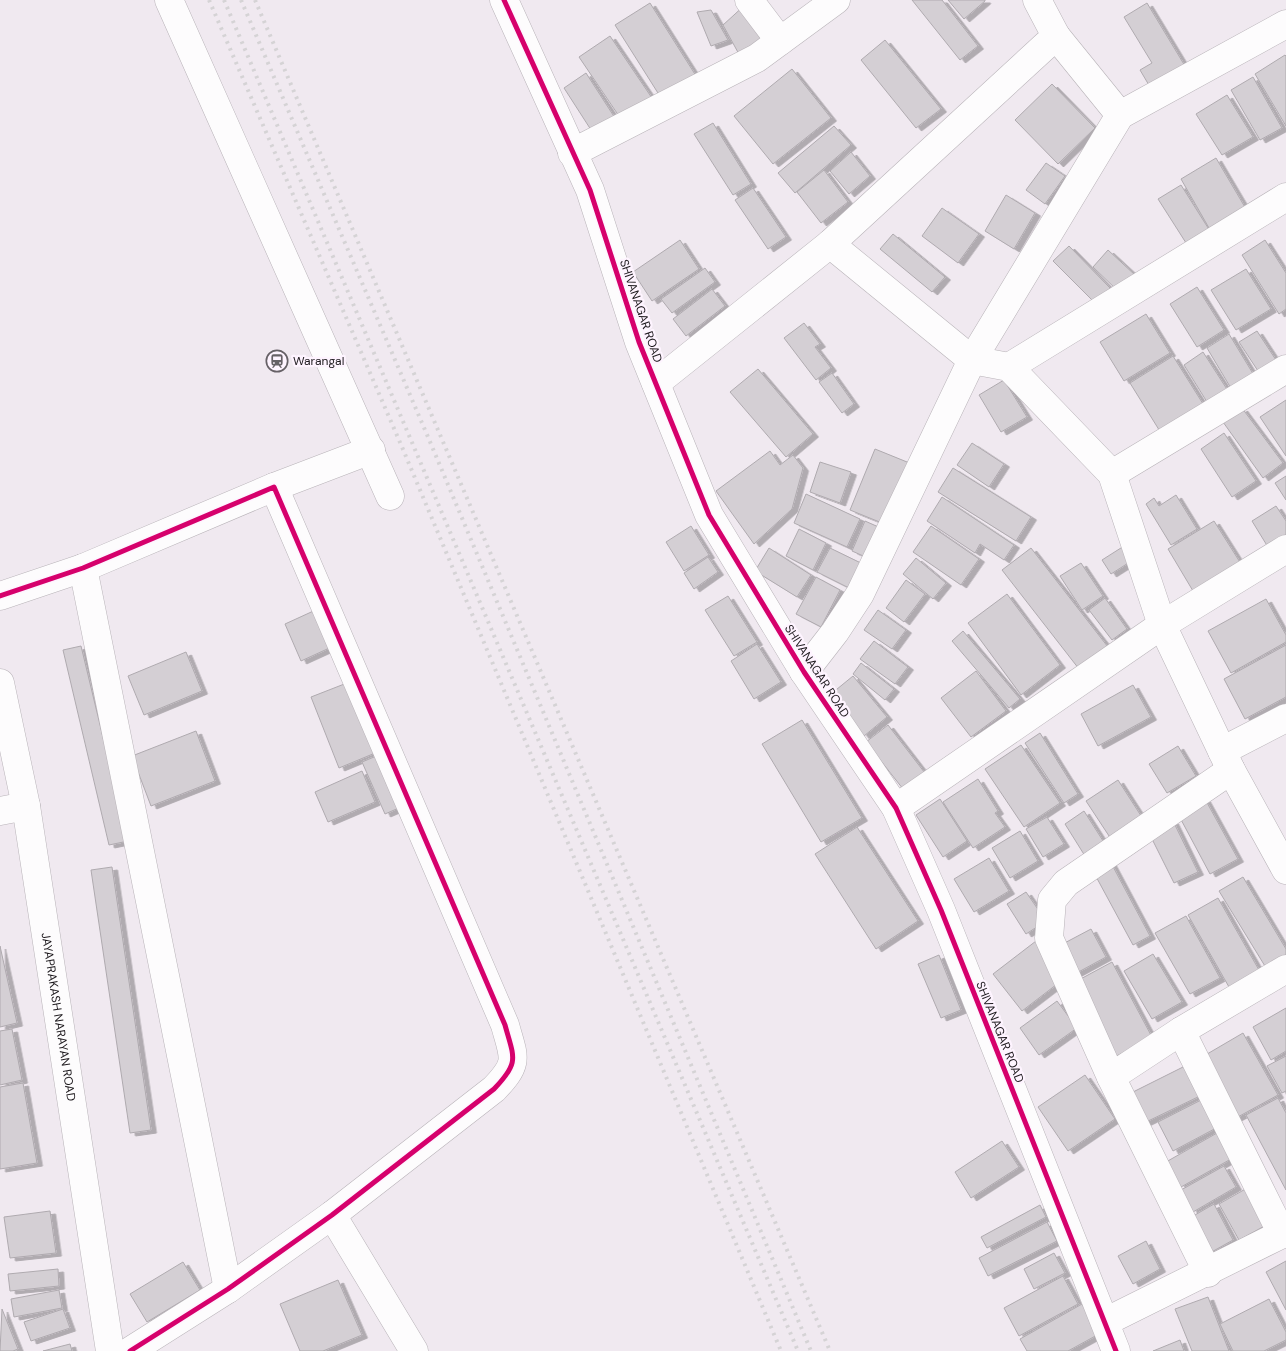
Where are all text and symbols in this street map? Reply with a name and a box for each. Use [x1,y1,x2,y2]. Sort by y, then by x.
street label: SHIVANAGAR ROAD [616,257,666,365]
station icon: Warangal [265,349,289,373]
place label: Warangal [293,353,344,369]
street label: SHIVANAGAR ROAD [781,621,853,721]
street label: JAYAPRAKASH NARAYAN ROAD [38,931,79,1102]
street label: SHIVANAGAR ROAD [972,979,1028,1085]

